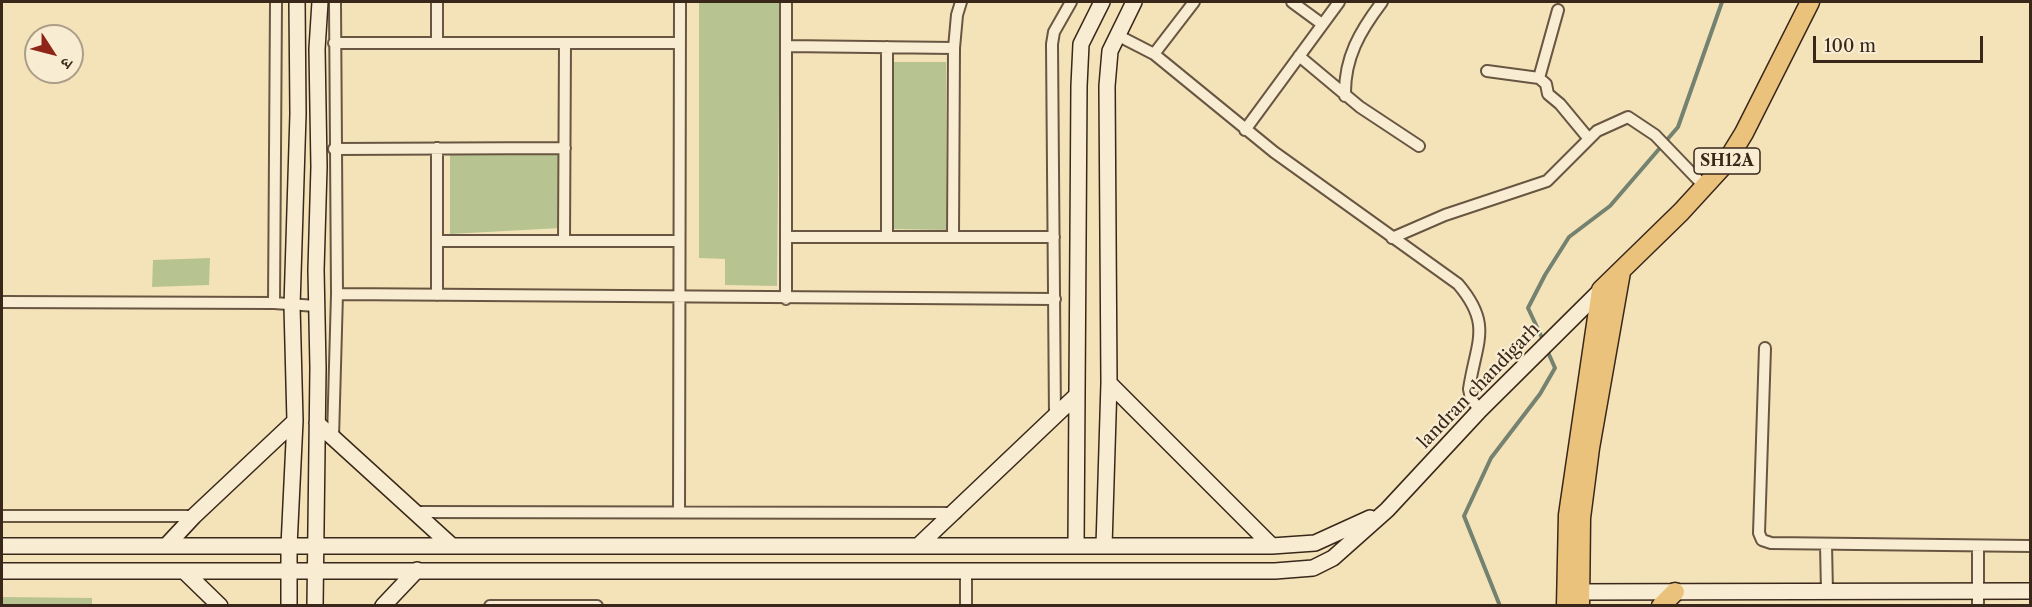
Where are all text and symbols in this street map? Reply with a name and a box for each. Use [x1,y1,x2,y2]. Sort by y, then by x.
north arrow [24,24,84,84]
scale bar [1816,24,1986,62]
text: 100 m [1824,35,1876,57]
text: उ [56,54,77,73]
road number: SH12A [1694,148,1760,174]
street label: landran chandigarh [1414,319,1544,453]

